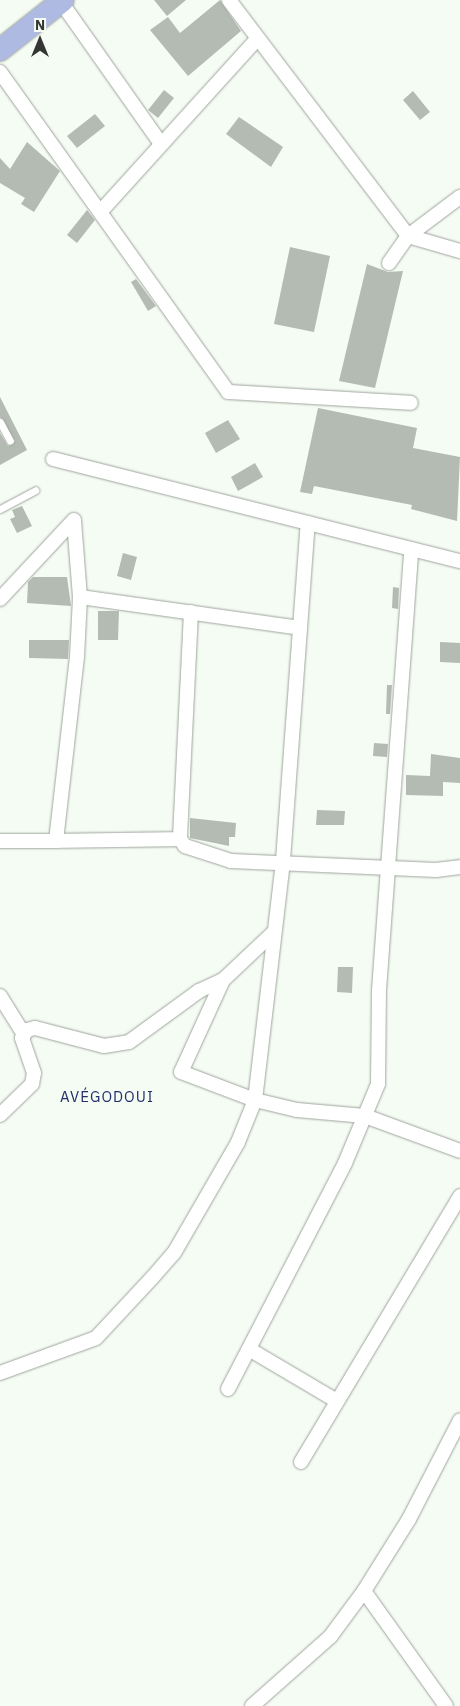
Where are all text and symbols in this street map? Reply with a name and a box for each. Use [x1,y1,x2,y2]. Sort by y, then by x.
north arrow [15,15,65,65]
text: N [35,16,45,34]
district label: AVÉGODOUI [59,1088,155,1106]

